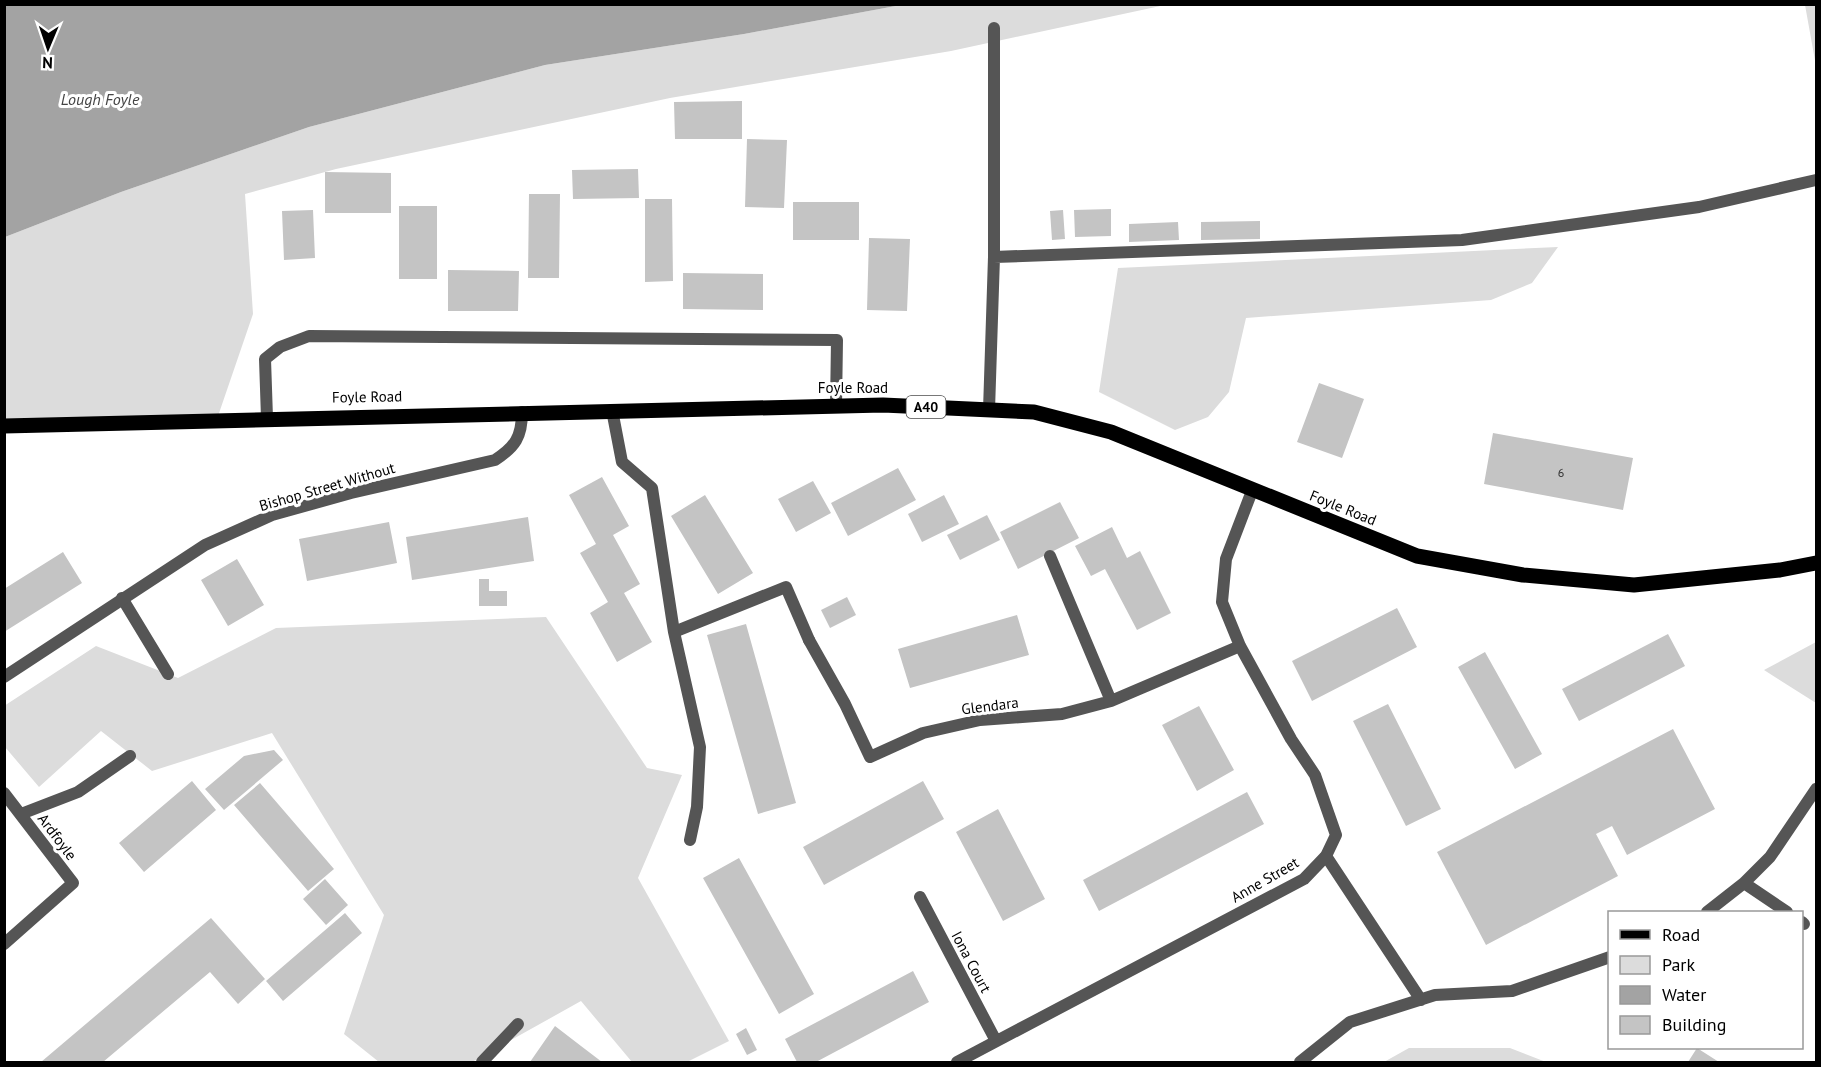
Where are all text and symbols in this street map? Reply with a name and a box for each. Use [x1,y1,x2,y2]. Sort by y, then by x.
north arrow [18,18,78,78]
text: N [42,53,53,73]
water label: Lough Foyle [61,89,140,109]
street label: Foyle Road [818,378,888,397]
street label: Foyle Road [332,386,402,407]
road number: A40 [906,396,946,418]
street label: Bishop Street Without [257,458,397,515]
house number: 6 [1558,465,1564,480]
street label: Foyle Road [1307,486,1379,530]
street label: Glendara [960,693,1020,718]
street label: Ardfoyle [34,810,81,864]
street label: Anne Street [1227,853,1302,907]
legend [1608,911,1803,1049]
text: Road [1662,923,1700,946]
street label: Iona Court [947,928,996,996]
text: Park [1662,953,1695,976]
text: Water [1662,983,1706,1006]
text: Building [1662,1013,1726,1036]

